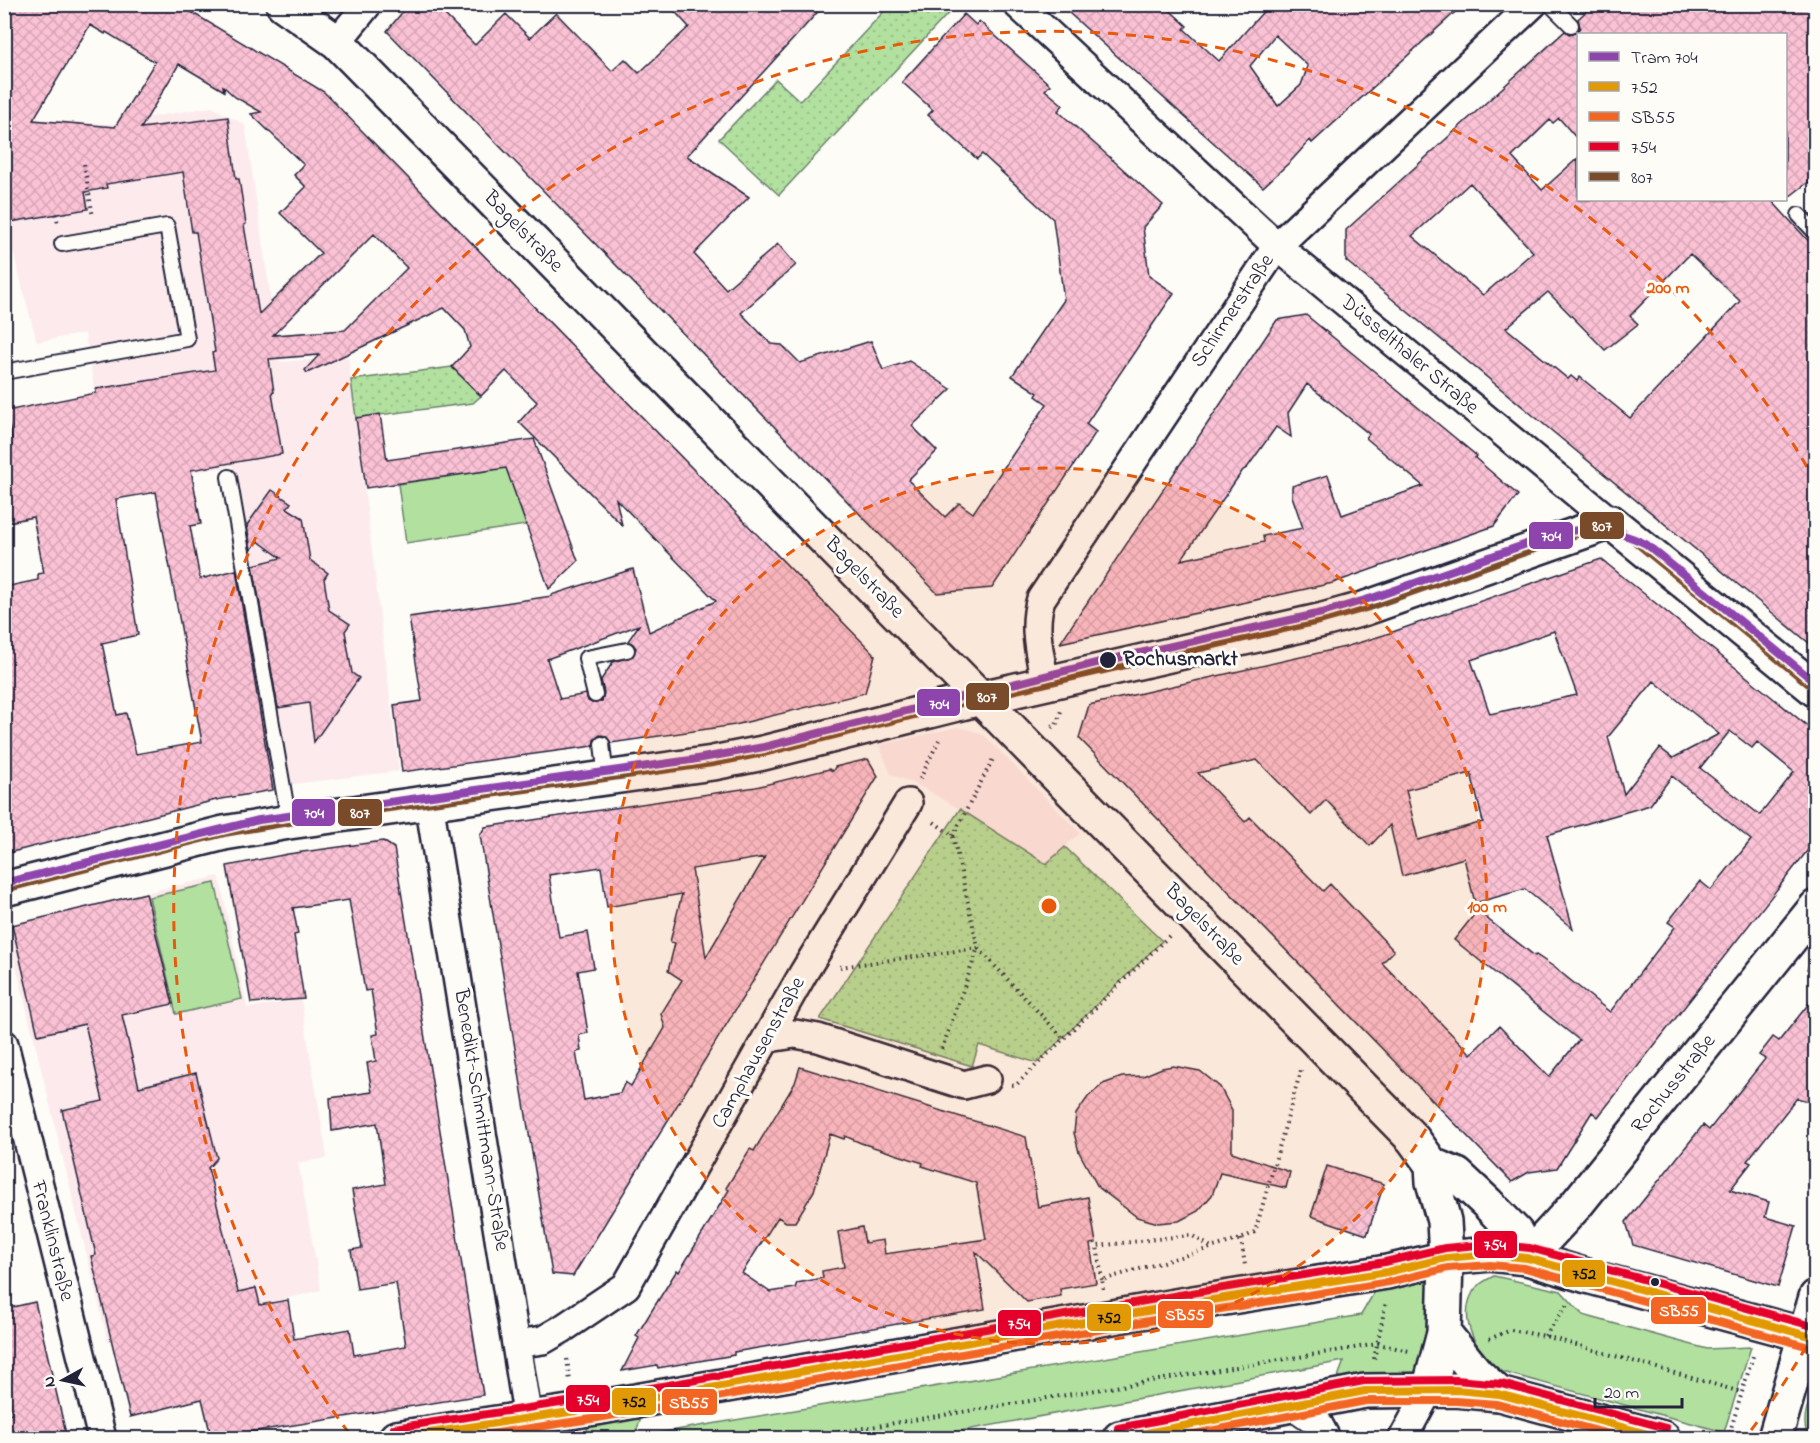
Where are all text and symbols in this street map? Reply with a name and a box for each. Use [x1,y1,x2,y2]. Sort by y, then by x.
legend [1577,33,1787,201]
text: Tram 704 [1631,46,1698,72]
text: 752 [1631,76,1658,102]
text: SB55 [1631,106,1675,132]
text: 754 [1631,136,1657,162]
text: 807 [1631,166,1654,192]
street label: Bagelstraße [474,184,570,282]
street label: Schirmerstraße [1184,248,1282,374]
text: 200 m [1646,276,1690,302]
street label: Düsselthaler Straße [1332,287,1486,423]
line badge: 807 [1579,511,1625,540]
text: 807 [1591,515,1612,539]
line badge: 704 [1528,521,1574,550]
text: 704 [1541,525,1561,549]
street label: Bagelstraße [815,530,911,628]
place label: Rochusmarkt [1123,645,1239,675]
marker: Rochusmarkt [1098,650,1118,670]
line badge: 807 [965,682,1010,711]
text: 807 [976,686,997,710]
line badge: 704 [916,688,961,717]
text: 704 [929,693,949,717]
line badge: 704 [291,798,336,827]
line badge: 807 [337,798,383,827]
text: 704 [304,802,324,826]
text: 807 [349,802,370,826]
street label: Bagelstraße [1155,877,1251,975]
text: 100 m [1467,895,1507,921]
centre of rings [1039,896,1059,916]
street label: Camphausenstraße [705,971,814,1134]
street label: Benedikt-Schmittmann-Straße [445,986,517,1254]
street label: Rochusstraße [1624,1027,1724,1140]
street label: Franklinstraße [22,1177,82,1305]
line badge: 754 [1473,1230,1518,1259]
text: 754 [1484,1234,1507,1258]
line badge: 752 [1561,1259,1606,1288]
text: 752 [1572,1263,1596,1287]
unlabelled marker [1649,1276,1661,1288]
line badge: SB55 [1650,1296,1707,1325]
line badge: SB55 [1157,1300,1214,1329]
text: SB55 [1659,1300,1700,1324]
line badge: 752 [1086,1303,1132,1332]
text: SB55 [1165,1304,1206,1328]
text: 752 [1097,1307,1121,1331]
line badge: 754 [997,1309,1042,1337]
text: 754 [1008,1313,1031,1337]
north arrow [33,1350,93,1410]
scale bar [1595,1371,1682,1409]
text: N [37,1375,63,1389]
text: 20 m [1604,1381,1639,1407]
line badge: 754 [565,1384,611,1413]
line badge: 752 [611,1387,657,1416]
line badge: SB55 [661,1388,718,1416]
text: 754 [577,1389,600,1413]
text: 752 [622,1391,646,1415]
text: SB55 [669,1392,710,1416]

